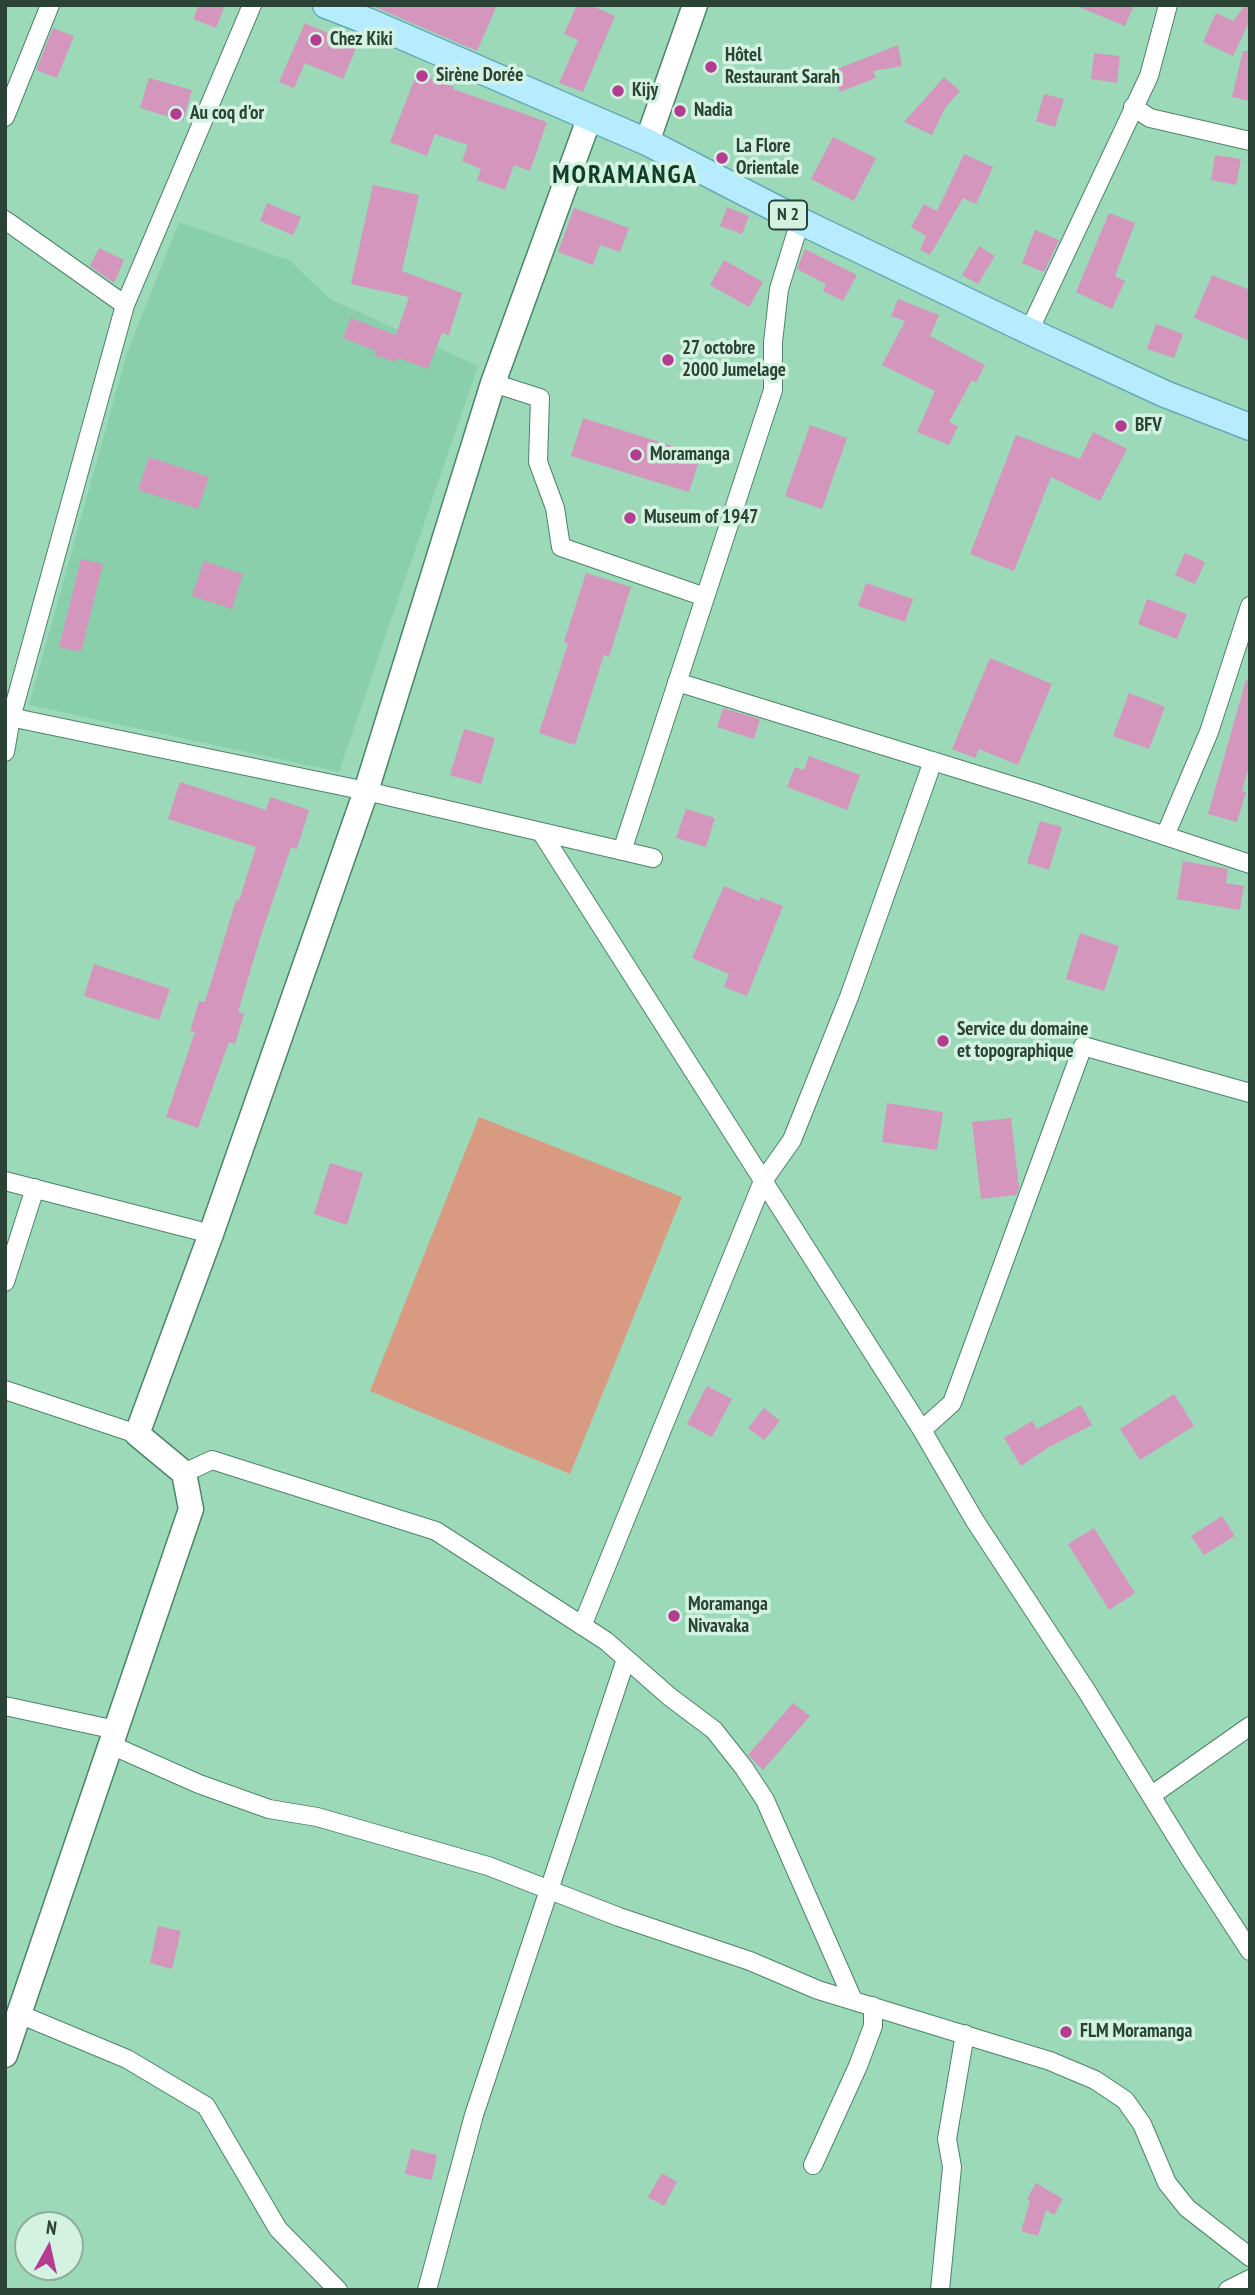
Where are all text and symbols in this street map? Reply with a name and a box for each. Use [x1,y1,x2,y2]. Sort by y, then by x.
place label: Chez Kiki [330,29,393,51]
marker: Chez Kiki [308,32,324,48]
place label: Hôtel Restaurant Sarah [725,45,840,89]
marker: Hôtel Restaurant Sarah [703,59,719,75]
place label: Sirène Dorée [436,65,523,87]
marker: Sirène Dorée [414,68,430,84]
place label: Kijy [632,80,658,102]
marker: Kijy [610,83,626,99]
place label: Nadia [694,100,733,122]
place label: Au coq d'or [190,103,264,125]
marker: Nadia [672,103,688,119]
marker: Au coq d'or [168,106,184,122]
place label: La Flore Orientale [736,136,799,180]
marker: La Flore Orientale [714,150,730,166]
district label: MORAMANGA [553,160,697,192]
road number: N 2 [769,200,807,230]
place label: 27 octobre 2000 Jumelage [682,338,786,382]
marker: 27 octobre 2000 Jumelage [660,352,676,368]
place label: BFV [1135,415,1162,437]
marker: BFV [1113,418,1129,434]
place label: Moramanga [650,444,730,466]
marker: Moramanga [628,447,644,463]
place label: Museum of 1947 [644,507,758,529]
marker: Museum of 1947 [622,510,638,526]
place label: Service du domaine et topographique [957,1019,1088,1063]
marker: Service du domaine et topographique [935,1033,951,1049]
place label: Moramanga Nivavaka [688,1594,768,1638]
marker: Moramanga Nivavaka [666,1608,682,1624]
place label: FLM Moramanga [1080,2021,1192,2043]
marker: FLM Moramanga [1058,2024,1074,2040]
north arrow [14,2211,84,2281]
text: N [45,2215,58,2240]

